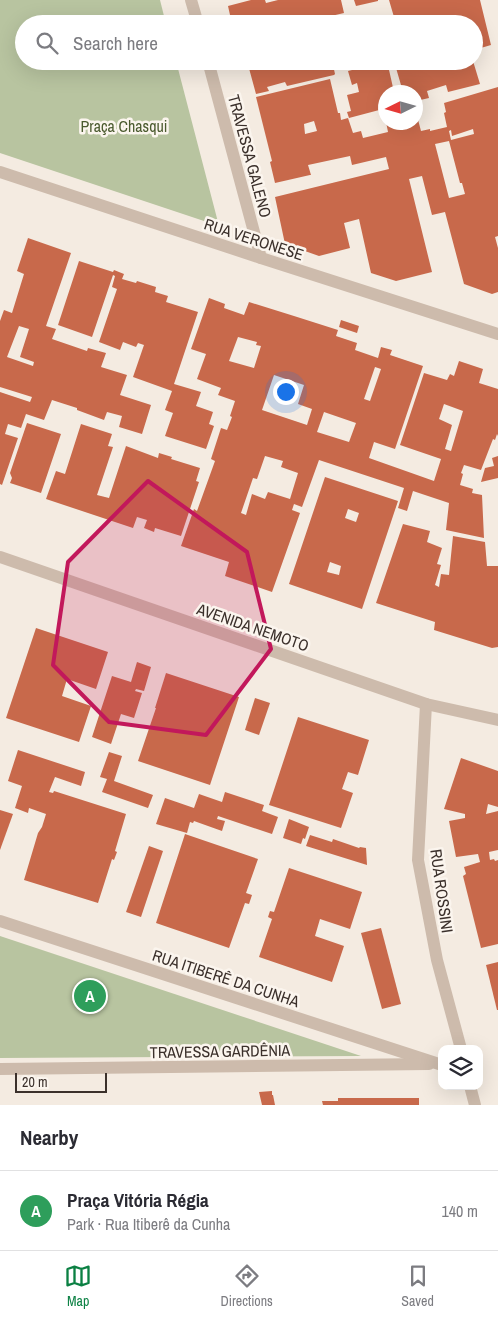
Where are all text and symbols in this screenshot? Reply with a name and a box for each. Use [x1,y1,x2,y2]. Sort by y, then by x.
search box [15,15,483,70]
icon: search [33,29,61,57]
text: Search here [73,30,158,56]
north arrow [378,85,423,130]
street label: TRAVESSA GALENO [223,92,277,220]
park label: Praça Chasqui [81,115,167,137]
street label: RUA VERONESE [201,213,307,265]
your location [273,379,299,405]
street label: AVENIDA NEMOTO [193,597,312,656]
street label: RUA ROSSINI [425,848,459,934]
street label: RUA ITIBERÊ DA CUNHA [150,944,302,1012]
pin: A [74,977,106,1015]
street label: TRAVESSA GARDÊNIA [150,1039,291,1063]
map controls [438,1045,483,1090]
button: layers [438,1045,483,1090]
scale bar [15,1070,108,1093]
text: 20 m [22,1073,48,1091]
text: Nearby [20,1123,78,1152]
text: Praça Vitória Régia [67,1187,209,1213]
text: A [31,1200,41,1222]
text: 140 m [442,1200,478,1222]
text: Park · Rua Itiberê da Cunha [67,1213,230,1235]
tab: Map [64,1262,92,1310]
tab: Directions [221,1262,273,1310]
tab: Saved [401,1262,434,1310]

